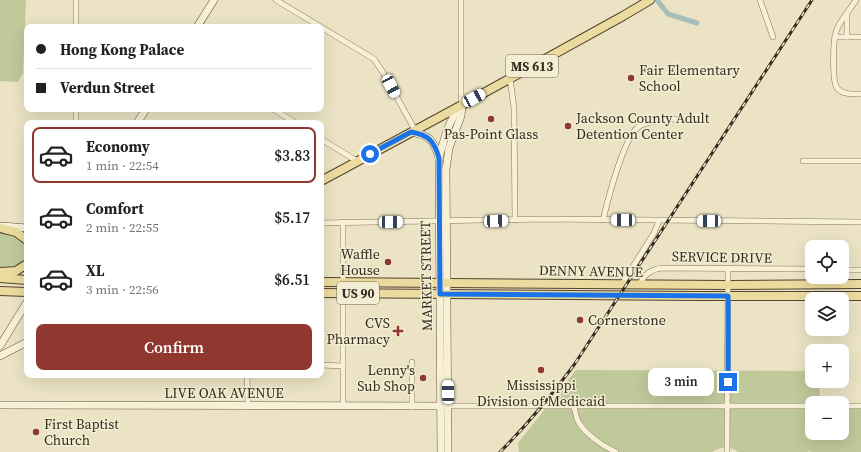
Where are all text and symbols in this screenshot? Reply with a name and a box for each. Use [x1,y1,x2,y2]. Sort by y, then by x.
text: Hong Kong Palace [60,39,184,60]
road number: MS 613 [506,55,558,77]
place label: Fair Elementary School [639,60,741,96]
car [380,73,402,99]
marker: Fair Elementary School [626,73,636,83]
text: Verdun Street [60,77,155,98]
car [461,87,487,109]
place label: Jackson County Adult Detention Center [575,108,710,144]
marker: Pas-Point Glass [486,114,496,124]
marker: Jackson County Adult Detention Center [563,121,573,131]
place label: Pas-Point Glass [444,124,538,144]
text: Economy [86,136,150,157]
icon: car [38,137,74,173]
text: $3.83 [274,145,310,166]
route start [361,145,379,163]
text: 1 min · 22:54 [86,157,159,174]
text: Comfort [86,198,144,219]
icon: car [38,199,74,235]
text: $5.17 [274,207,310,228]
car [611,214,635,226]
car [484,215,508,227]
car [697,215,721,227]
car [379,216,403,228]
text: 2 min · 22:55 [86,219,159,236]
street label: MARKET STREET [415,220,437,331]
map controls [805,240,849,440]
button: locate [805,240,849,284]
place label: Waffle House [340,244,380,280]
street label: SERVICE DRIVE [672,246,772,268]
marker: Waffle House [383,257,393,267]
text: XL [86,260,105,281]
street label: DENNY AVENUE [539,260,643,282]
icon: car [38,261,74,297]
text: $6.51 [274,269,310,290]
text: 3 min · 22:56 [86,281,159,298]
road number: US 90 [337,282,379,304]
button: layers [805,292,849,336]
place label: Cornerstone [588,310,666,330]
place label: CVS Pharmacy [327,313,391,349]
marker: Cornerstone [575,315,585,325]
button: Confirm [36,324,312,370]
marker: CVS Pharmacy [393,326,403,336]
button: + [805,344,849,388]
place label: Lenny's Sub Shop [357,360,415,396]
marker: Mississippi Division of Medicaid [536,365,546,375]
callout: 3 min [648,368,714,396]
marker: Lenny's Sub Shop [418,373,428,383]
text: 3 min [664,373,698,390]
route end [719,373,737,391]
place label: Mississippi Division of Medicaid [477,375,605,411]
car [442,380,454,404]
street label: LIVE OAK AVENUE [164,383,284,403]
button: − [805,396,849,440]
place label: First Baptist Church [44,414,119,450]
marker: First Baptist Church [31,427,41,437]

